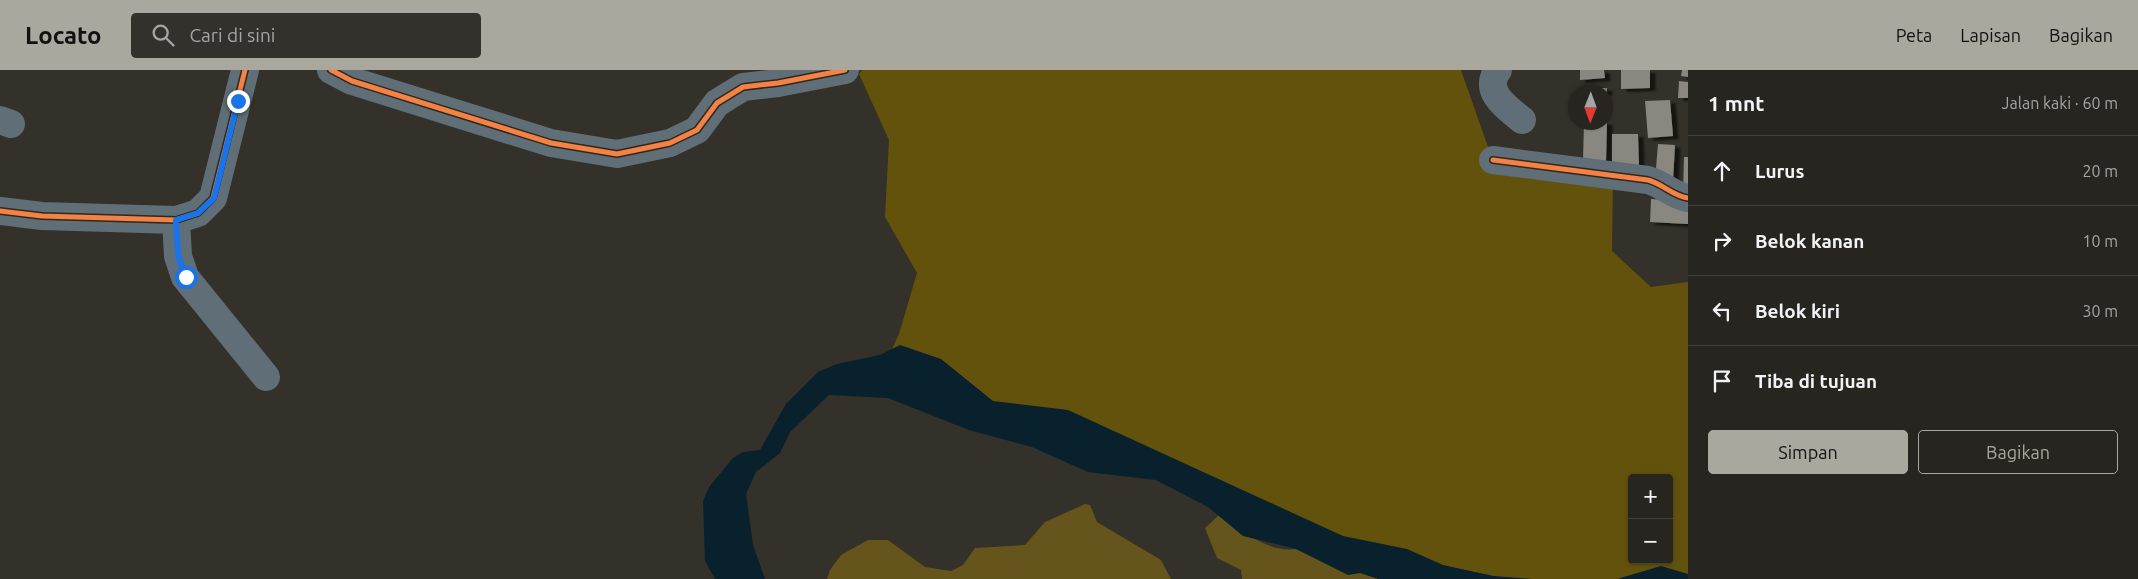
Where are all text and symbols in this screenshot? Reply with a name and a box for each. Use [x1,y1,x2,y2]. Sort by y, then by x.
search box [131,13,481,58]
icon: search [149,21,177,49]
text: Locato [25,22,101,49]
text: Cari di sini [189,24,275,46]
text: Peta [1896,25,1932,45]
text: Lapisan [1960,25,2021,45]
text: Bagikan [2049,25,2113,45]
north arrow [1568,85,1613,130]
route end [227,90,250,113]
text: 1 mnt [1708,91,1764,115]
text: Jalan kaki · 60 m [2002,94,2118,112]
icon: ahead [1708,157,1736,185]
text: Lurus [1755,160,1804,182]
text: 20 m [2082,162,2118,180]
icon: right [1708,227,1736,255]
text: Belok kanan [1755,230,1864,252]
text: 10 m [2082,232,2118,250]
route start [175,266,198,289]
icon: left [1708,297,1736,325]
text: Belok kiri [1755,300,1840,322]
text: 30 m [2082,302,2118,320]
icon: arrive [1708,367,1736,395]
text: Tiba di tujuan [1755,370,1877,392]
button: Simpan [1708,430,1908,474]
button: Bagikan [1918,430,2118,474]
map controls [1628,474,1673,564]
button: + [1628,474,1673,519]
button: − [1628,519,1673,564]

